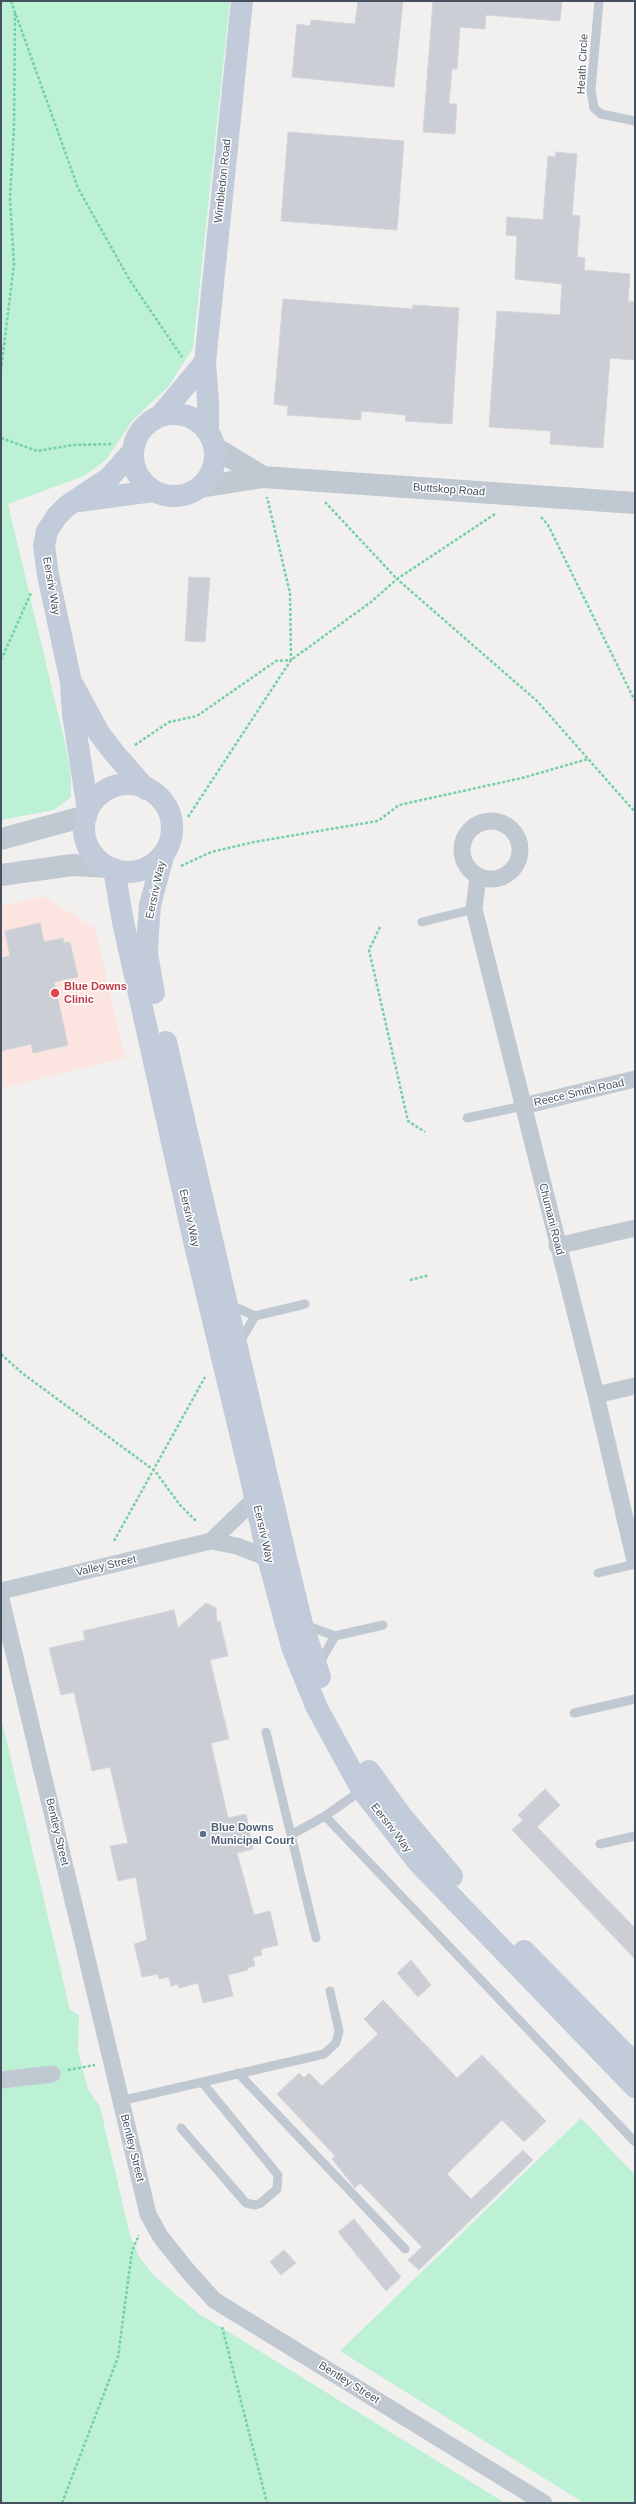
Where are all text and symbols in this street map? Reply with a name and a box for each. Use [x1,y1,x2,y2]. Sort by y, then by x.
street label: Heath Circle [575,33,591,95]
street label: Wimbledon Road [212,138,234,224]
street label: Buttskop Road [413,481,485,499]
street label: Eersriv Way [39,556,63,616]
street label: Eersriv Way [143,860,169,920]
place label: Blue Downs Clinic [64,980,127,1006]
marker: Blue Downs Clinic [49,987,61,999]
street label: Reece Smith Road [533,1076,625,1110]
street label: Chumani Road [536,1182,566,1256]
street label: Eersriv Way [176,1188,202,1248]
street label: Eersriv Way [250,1504,276,1564]
street label: Valley Street [75,1553,137,1579]
street label: Bentley Street [43,1797,71,1867]
street label: Eersriv Way [368,1801,414,1855]
place label: Blue Downs Municipal Court [211,1821,294,1847]
marker: Blue Downs Municipal Court [198,1829,208,1839]
street label: Bentley Street [117,2113,147,2183]
street label: Bentley Street [316,2359,382,2407]

